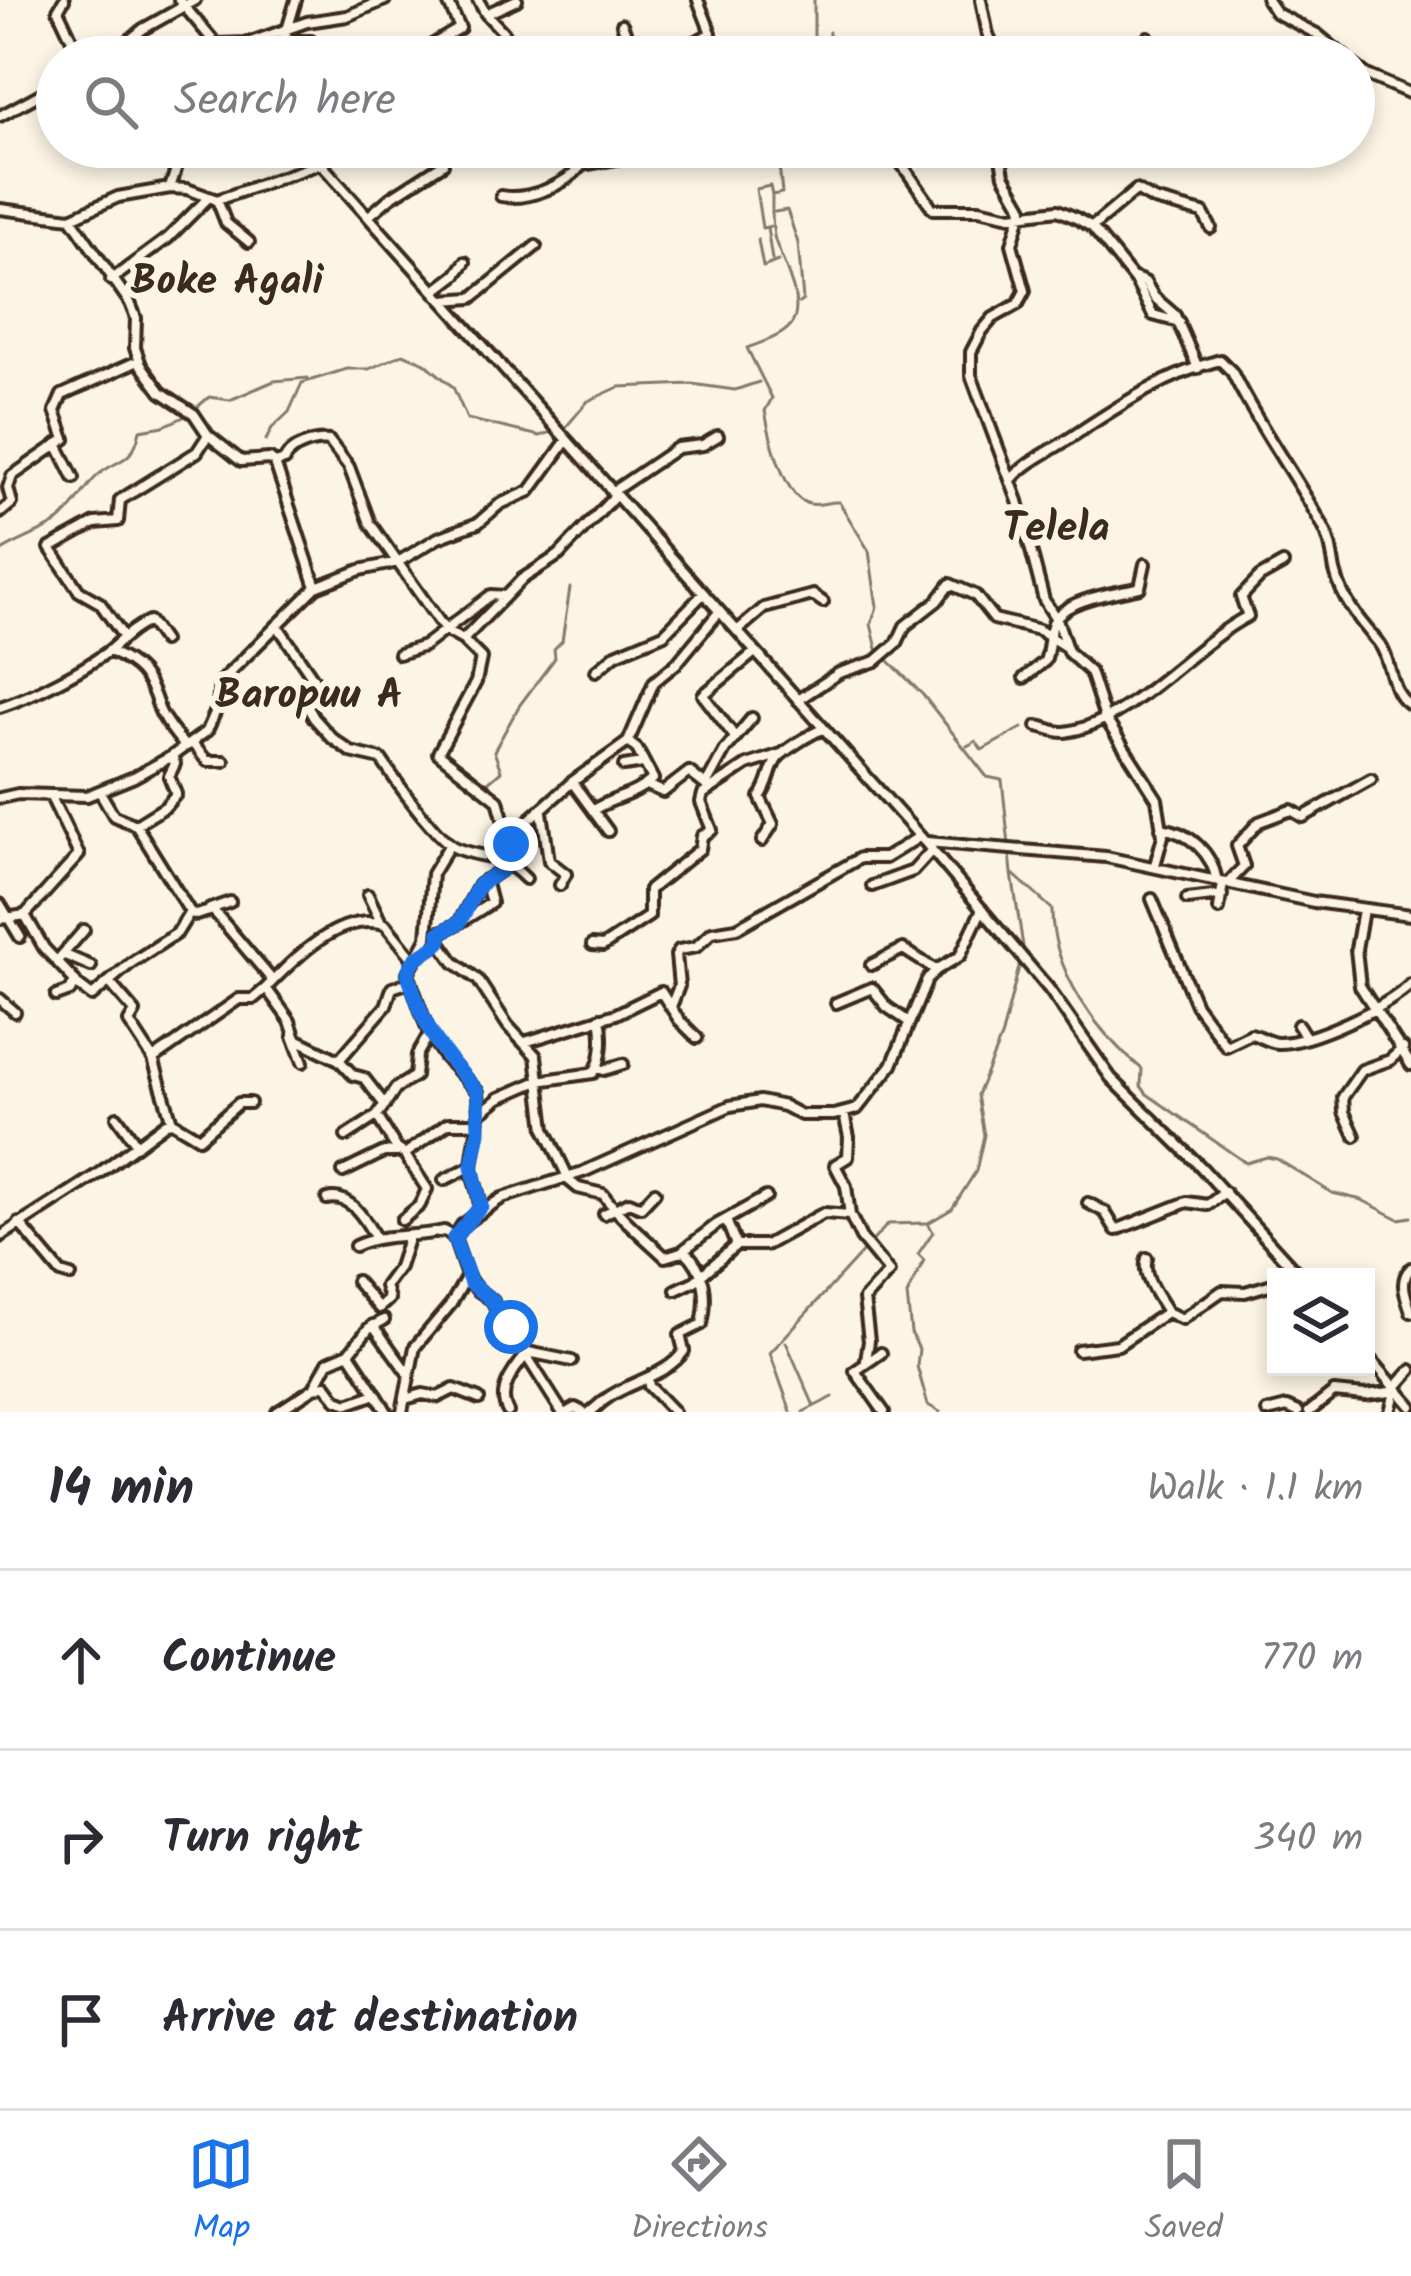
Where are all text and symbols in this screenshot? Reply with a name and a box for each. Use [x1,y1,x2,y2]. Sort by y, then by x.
search box [36,36,1375,168]
text: Search here [174,66,396,138]
icon: search [78,69,144,135]
district label: Boke Agali [131,249,325,316]
district label: Telela [1002,496,1110,563]
district label: Baropuu A [215,663,403,730]
route end [484,817,538,871]
map controls [1267,1268,1375,1376]
button: layers [1267,1268,1375,1376]
route start [484,1300,538,1354]
text: 14 min [48,1450,194,1531]
text: Walk · 1.1 km [1147,1459,1363,1521]
text: Continue [162,1624,336,1696]
icon: ahead [48,1627,114,1693]
text: 770 m [1261,1629,1363,1691]
text: Turn right [162,1804,362,1876]
icon: right [48,1807,114,1873]
text: 340 m [1253,1809,1363,1871]
text: Arrive at destination [162,1984,578,2056]
icon: arrive [48,1987,114,2053]
tab: Map [188,2131,254,2256]
tab: Directions [631,2131,768,2256]
tab: Saved [1144,2131,1223,2256]

